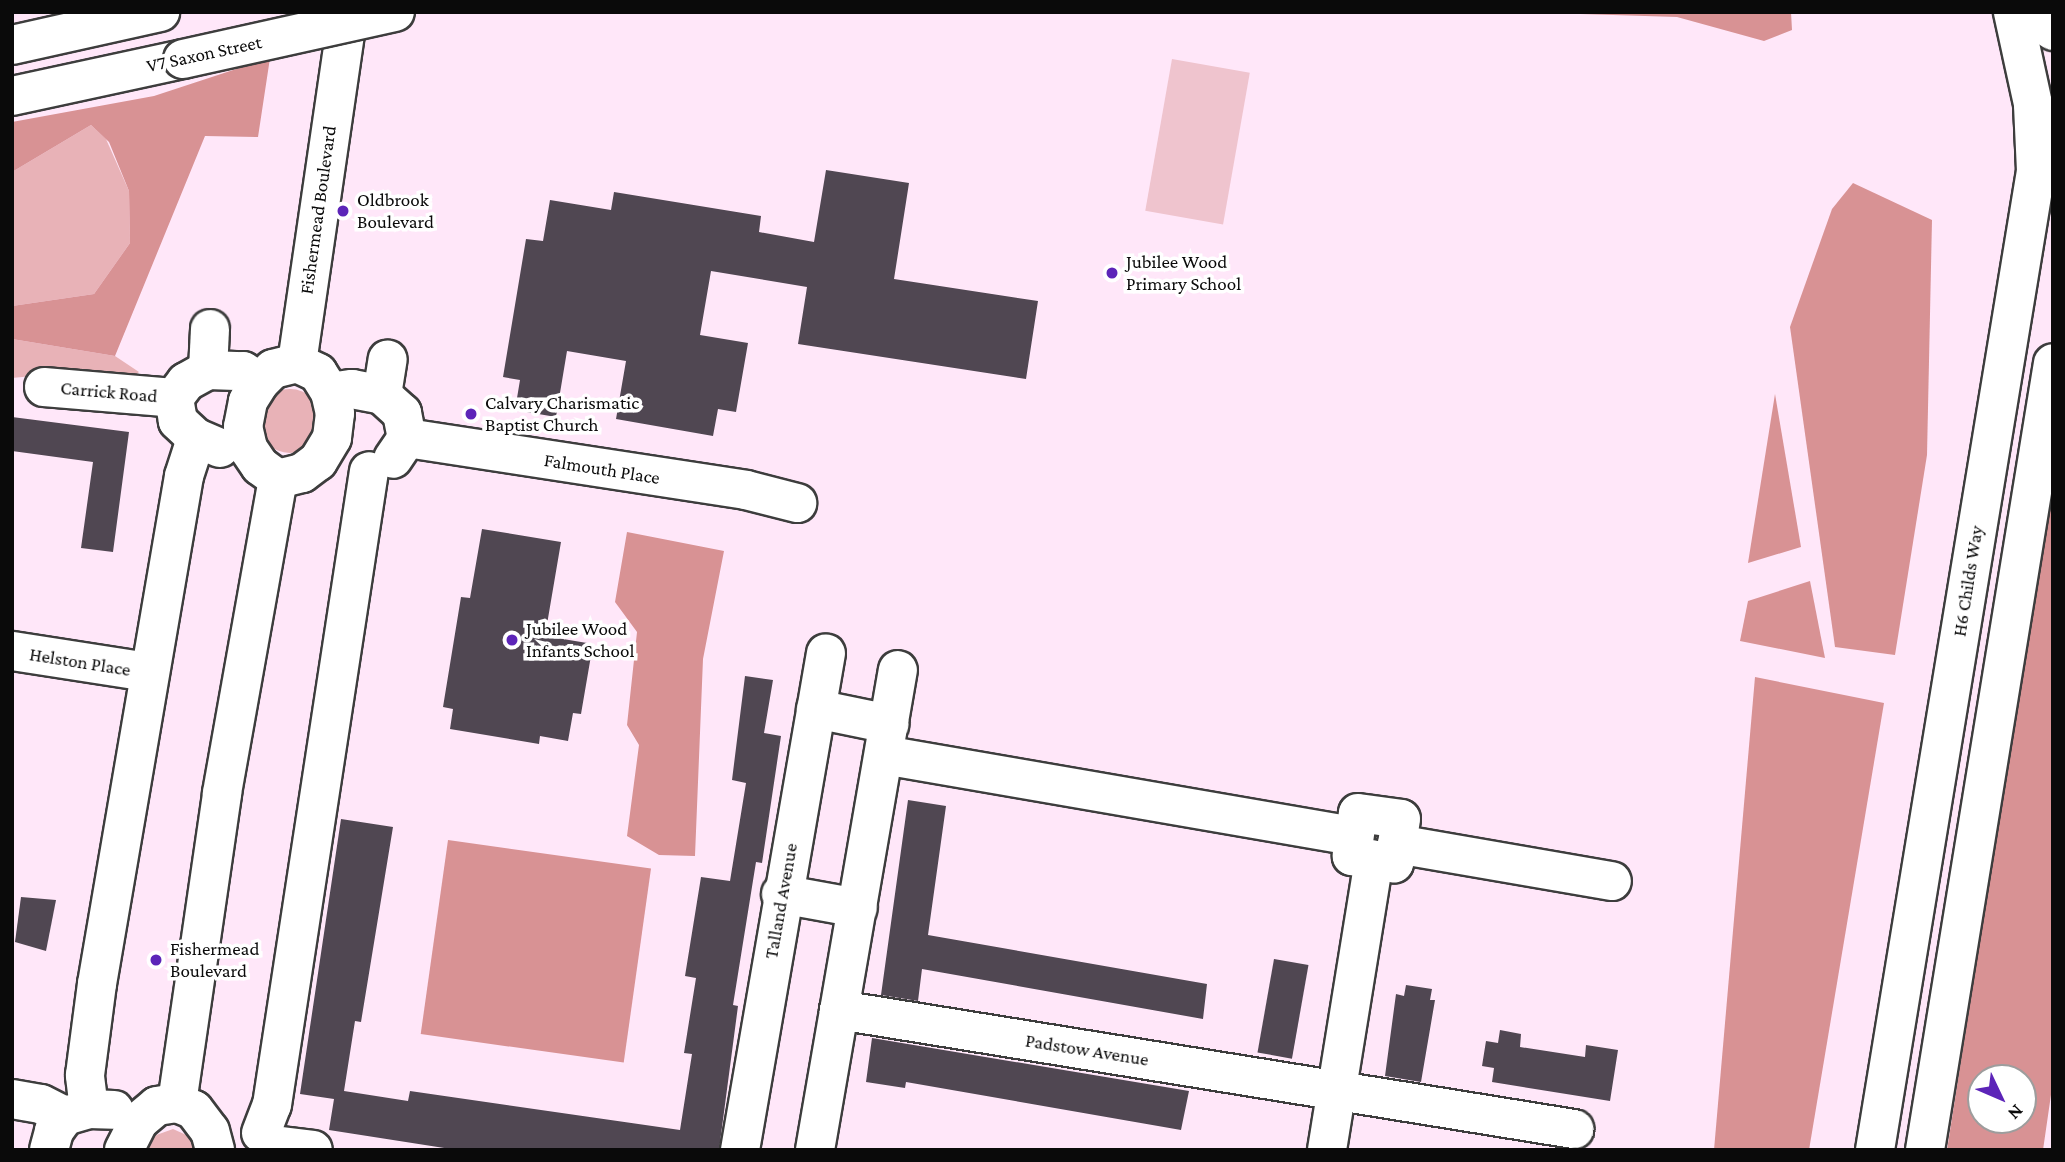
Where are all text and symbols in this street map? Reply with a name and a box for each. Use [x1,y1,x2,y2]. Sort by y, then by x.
street label: V7 Saxon Street [144,31,264,77]
street label: Fishermead Boulevard [295,124,341,296]
place label: Oldbrook Boulevard [357,189,434,233]
marker: Oldbrook Boulevard [335,203,351,219]
place label: Jubilee Wood Primary School [1126,251,1241,295]
marker: Jubilee Wood Primary School [1104,265,1120,281]
street label: Carrick Road [60,376,158,408]
place label: Calvary Charismatic Baptist Church [485,392,639,436]
marker: Calvary Charismatic Baptist Church [463,406,479,422]
street label: Falmouth Place [542,449,662,489]
street label: H6 Childs Way [1948,524,1988,638]
place label: Jubilee Wood Infants School [526,618,634,662]
marker: Jubilee Wood Infants School [504,632,520,648]
street label: Helston Place [28,643,132,681]
street label: Talland Avenue [760,841,802,961]
place label: Fishermead Boulevard [170,938,259,982]
marker: Fishermead Boulevard [148,952,164,968]
street label: Padstow Avenue [1024,1029,1150,1071]
north arrow [1967,1064,2037,1134]
text: N [2004,1101,2028,1124]

